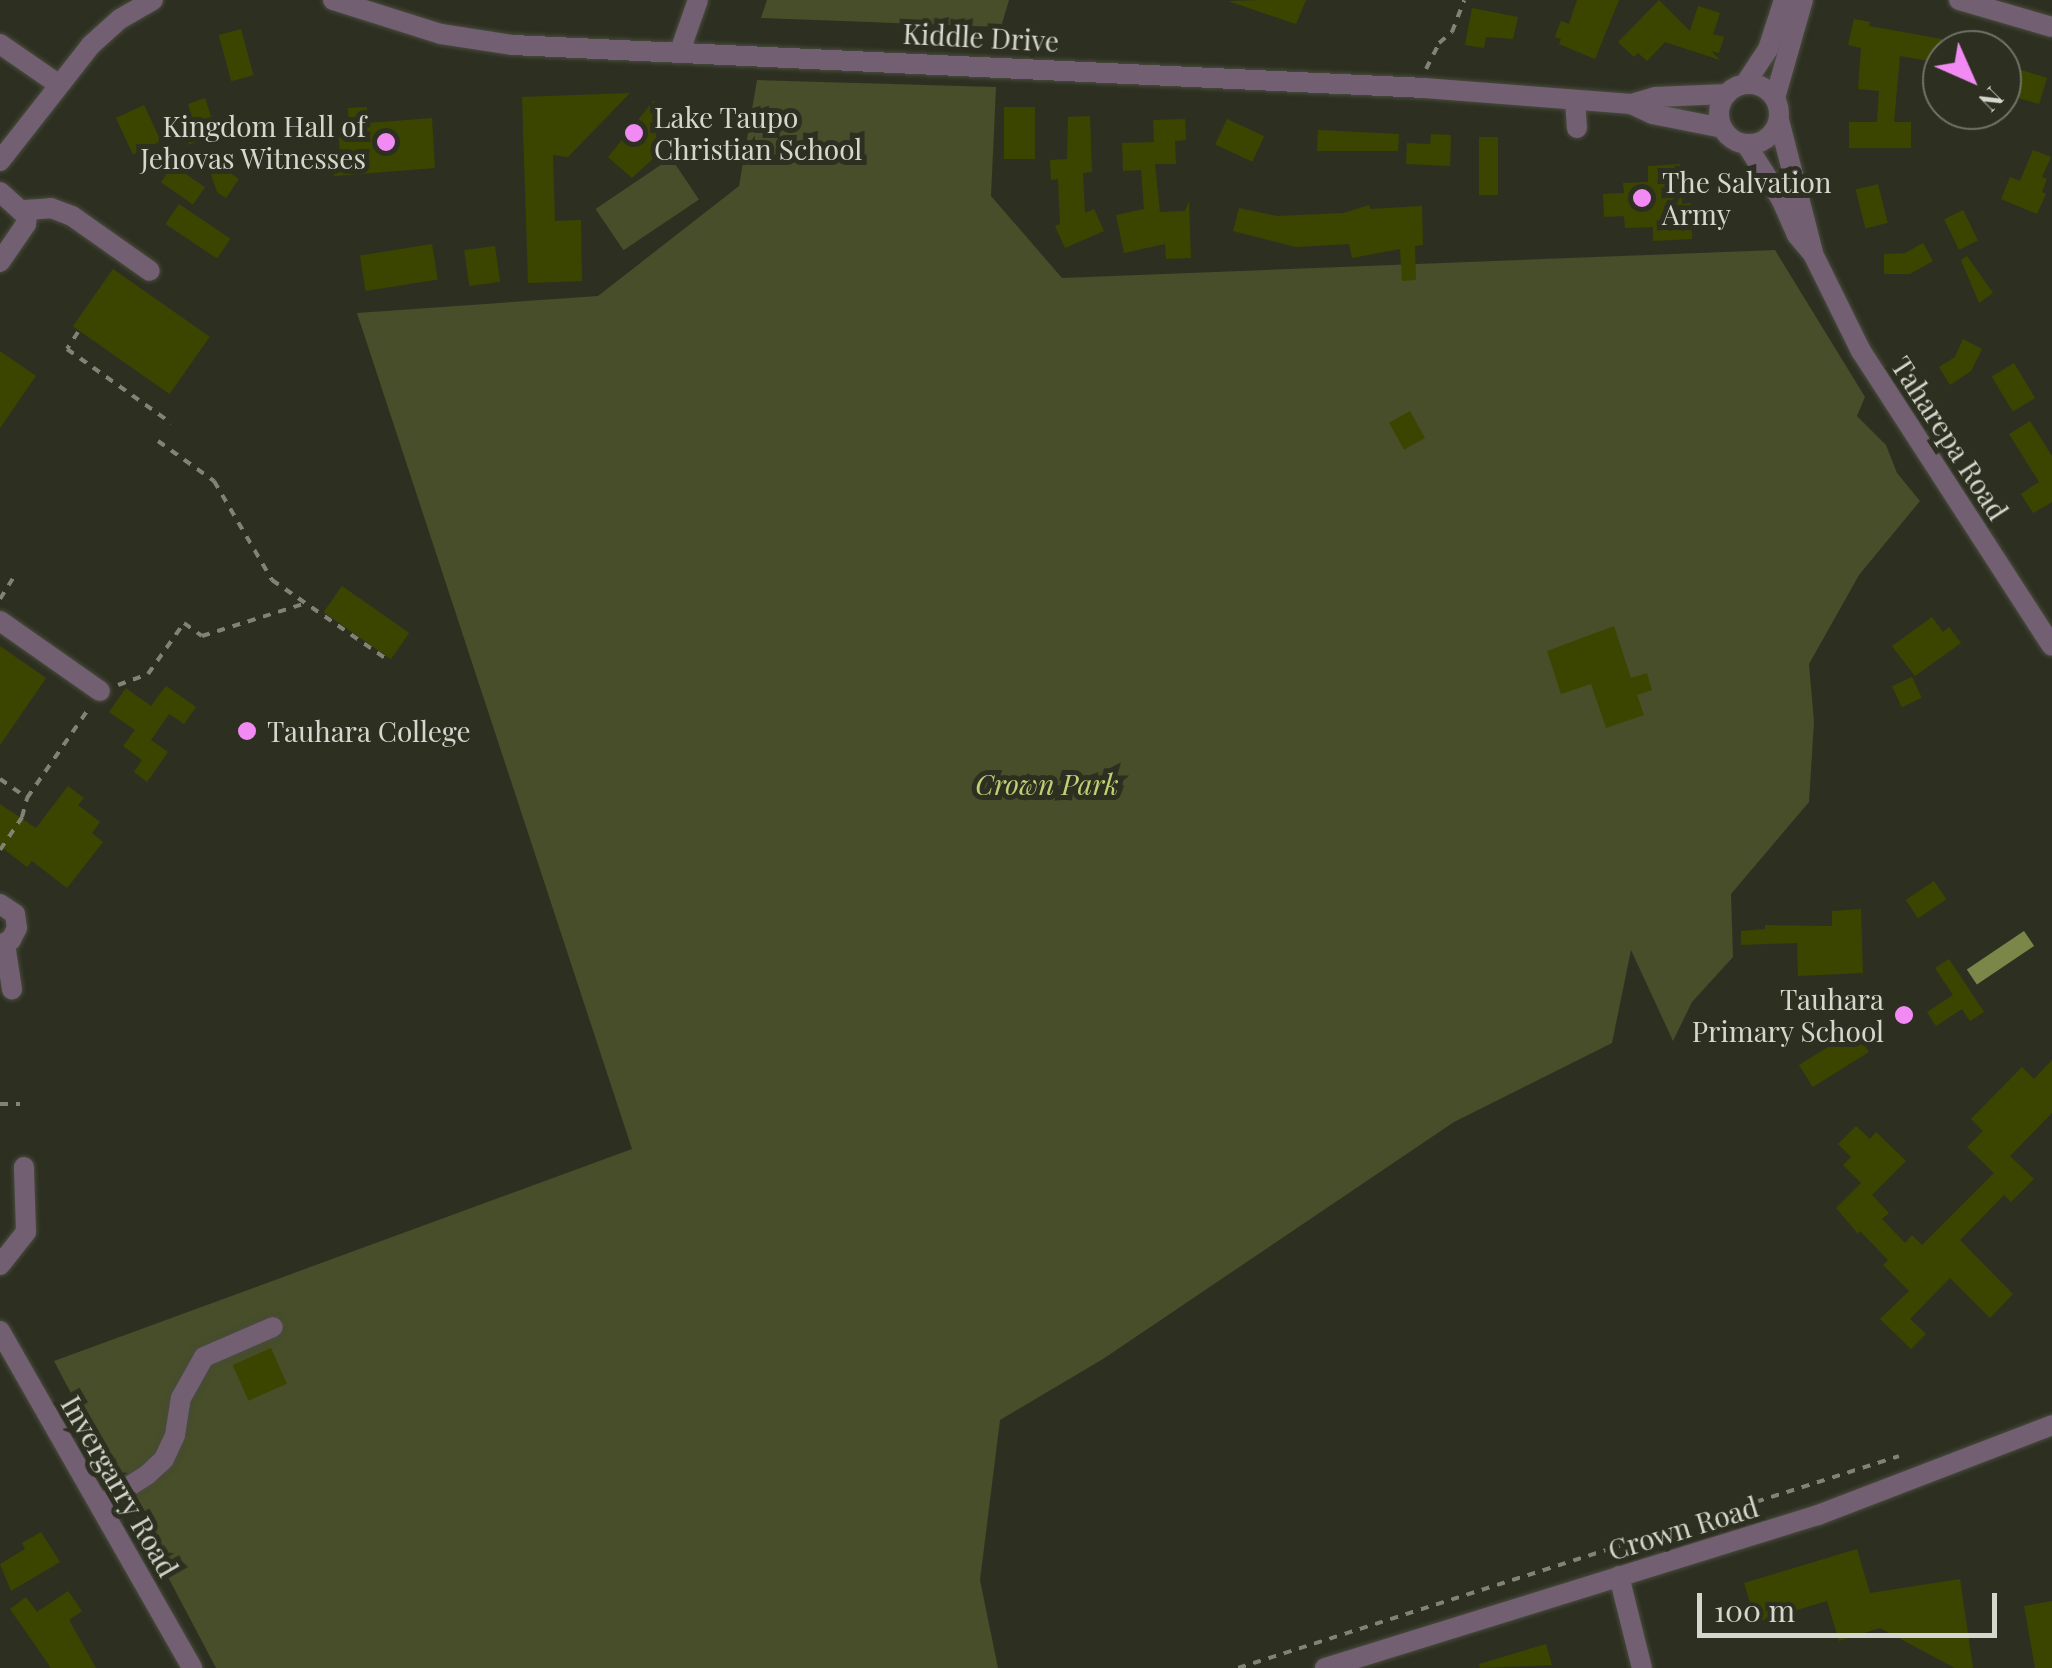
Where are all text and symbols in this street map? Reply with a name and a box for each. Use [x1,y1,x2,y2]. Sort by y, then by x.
street label: Kiddle Drive [902,16,1060,58]
north arrow [1922,30,2022,130]
text: N [1972,80,2012,120]
place label: Lake Taupo Christian School [654,100,862,166]
place label: Kingdom Hall of Jehovas Witnesses [139,109,366,175]
marker: Lake Taupo Christian School [623,122,645,144]
marker: Kingdom Hall of Jehovas Witnesses [375,131,397,153]
place label: The Salvation Army [1662,165,1832,231]
marker: The Salvation Army [1631,187,1653,209]
street label: Taharepa Road [1885,350,2015,526]
place label: Tauhara College [267,714,471,748]
marker: Tauhara College [236,720,258,742]
park label: Crown Park [975,767,1119,801]
place label: Tauhara Primary School [1691,982,1884,1048]
marker: Tauhara Primary School [1893,1004,1915,1026]
street label: Invergarry Road [54,1389,186,1583]
street label: Crown Road [1604,1489,1762,1567]
scale bar [1702,1573,2002,1635]
text: 100 m [1714,1590,1795,1630]

